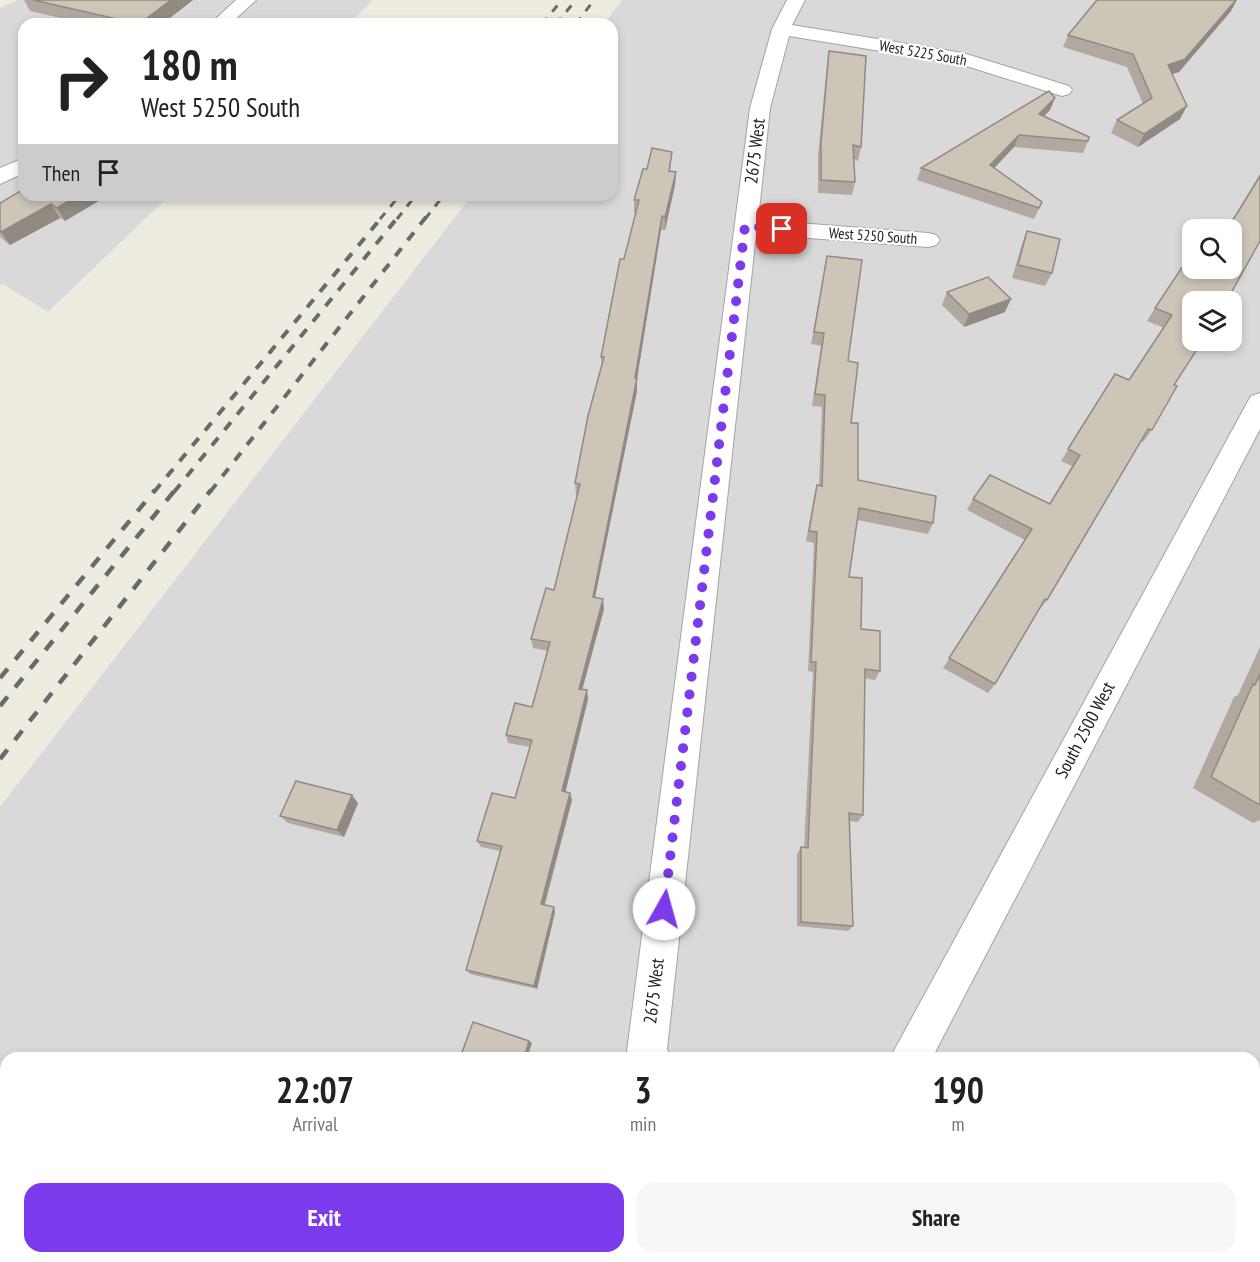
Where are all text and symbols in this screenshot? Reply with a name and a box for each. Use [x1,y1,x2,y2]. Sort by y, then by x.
street label: West 5225 South [878,35,968,70]
text: 180 m [141,37,238,92]
icon: right [42,42,120,120]
text: West 5250 South [141,90,300,124]
street label: 2675 West [739,117,770,185]
icon: arrive [92,156,125,189]
text: Then [42,159,80,187]
pin [756,203,807,254]
icon: arrive [765,212,798,245]
map controls [1182,219,1242,351]
button: search [1182,219,1242,279]
street label: West 5250 South [828,223,918,248]
button: layers [1182,291,1242,351]
street label: South 2500 West [1050,678,1120,782]
position arrow [632,877,696,941]
street label: 2675 West [638,957,669,1025]
text: 22:07 [276,1066,354,1113]
text: 3 [634,1066,652,1113]
text: 190 [932,1066,984,1113]
text: Arrival [292,1111,338,1137]
text: min [630,1111,656,1137]
text: m [952,1111,965,1137]
button: Exit [24,1183,624,1252]
button: Share [636,1183,1236,1252]

